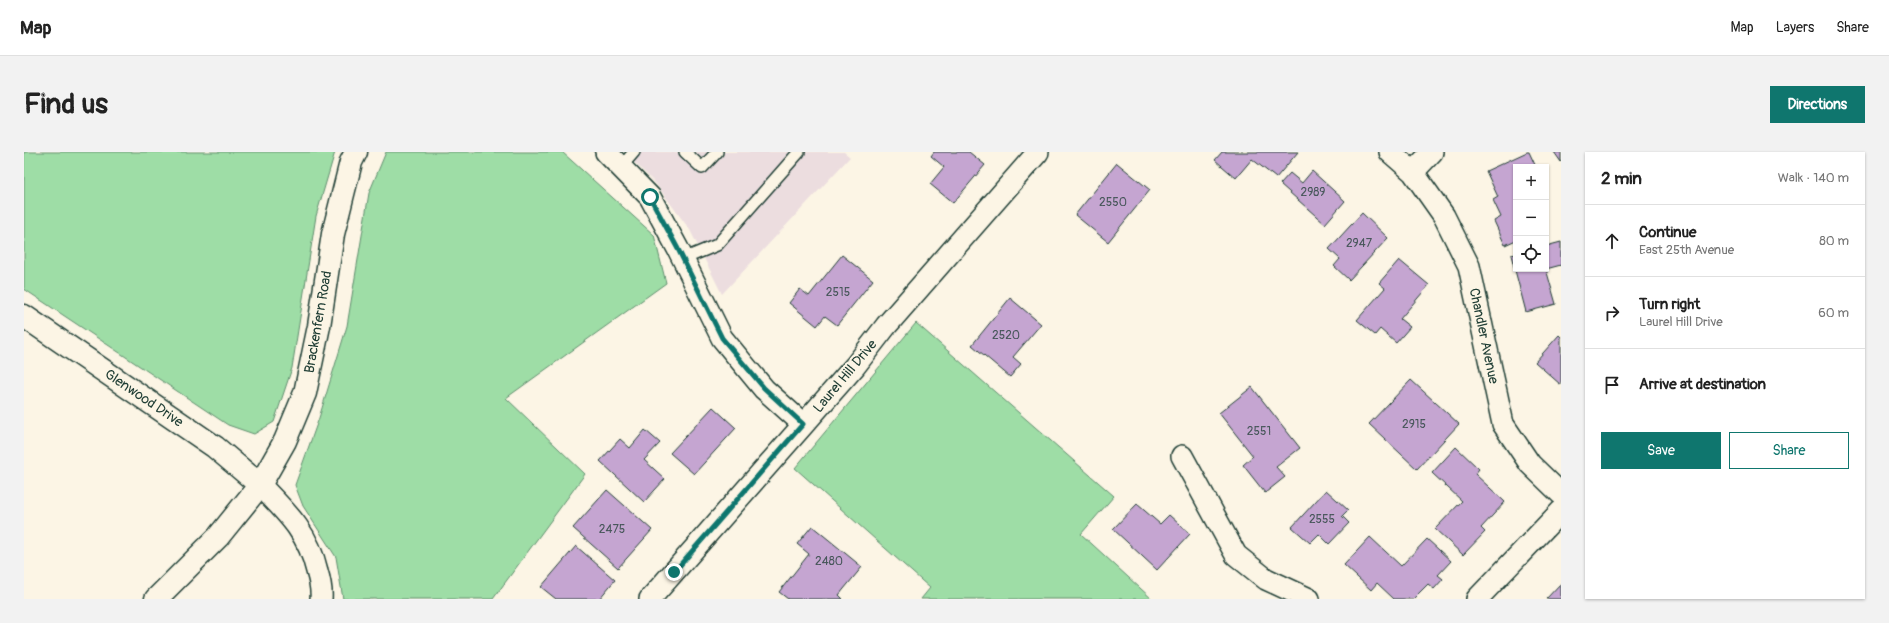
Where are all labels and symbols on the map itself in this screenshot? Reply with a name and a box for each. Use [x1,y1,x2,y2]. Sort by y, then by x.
house number: 2989 [1300,185,1326,200]
route start [641,188,659,206]
house number: 2550 [1099,195,1127,210]
house number: 2947 [1346,236,1373,251]
street label: Brackenfern Road [301,269,335,375]
house number: 2515 [826,285,850,300]
street label: Chandler Avenue [1466,287,1502,385]
house number: 2520 [992,328,1020,343]
street label: Laurel Hill Drive [810,336,881,416]
street label: Glenwood Drive [101,365,187,431]
house number: 2915 [1402,417,1426,432]
house number: 2551 [1247,424,1271,439]
house number: 2555 [1309,512,1335,527]
house number: 2475 [599,522,625,537]
house number: 2480 [815,554,843,569]
route end [665,563,683,581]

